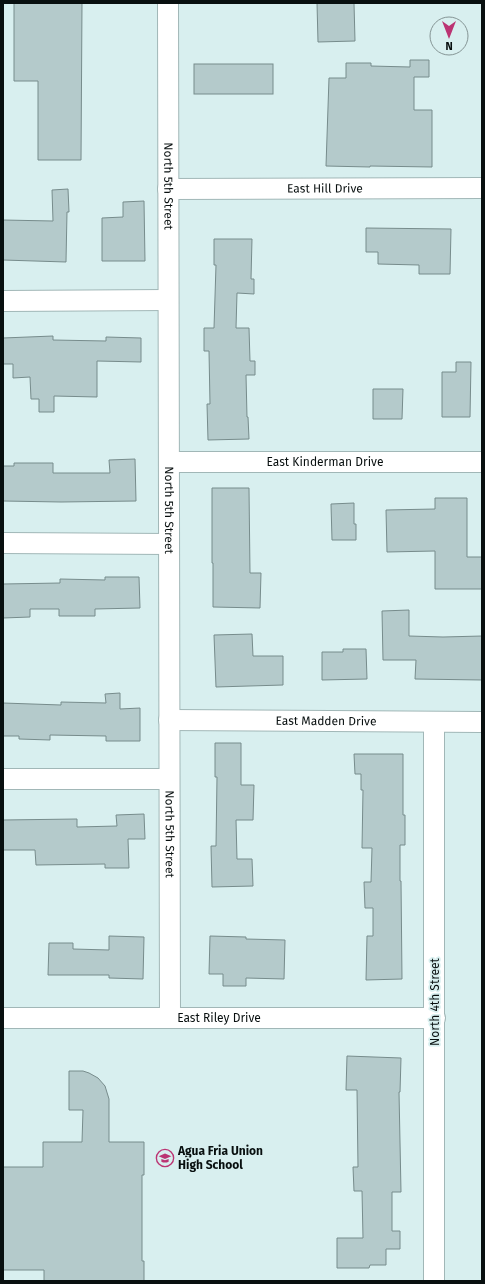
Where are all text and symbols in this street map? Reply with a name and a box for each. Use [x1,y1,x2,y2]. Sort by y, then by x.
north arrow [429,16,469,56]
text: N [445,39,453,52]
street label: North 5th Street [161,142,175,230]
street label: East Hill Drive [287,181,363,196]
street label: East Kinderman Drive [267,455,383,469]
street label: North 5th Street [162,466,176,554]
street label: East Madden Drive [275,714,377,728]
street label: North 5th Street [163,790,177,878]
street label: North 4th Street [428,957,442,1046]
street label: East Riley Drive [177,1011,261,1025]
place label: Agua Fria Union High School [177,1144,263,1172]
school or university icon: Agua Fria Union High School [155,1148,175,1168]

